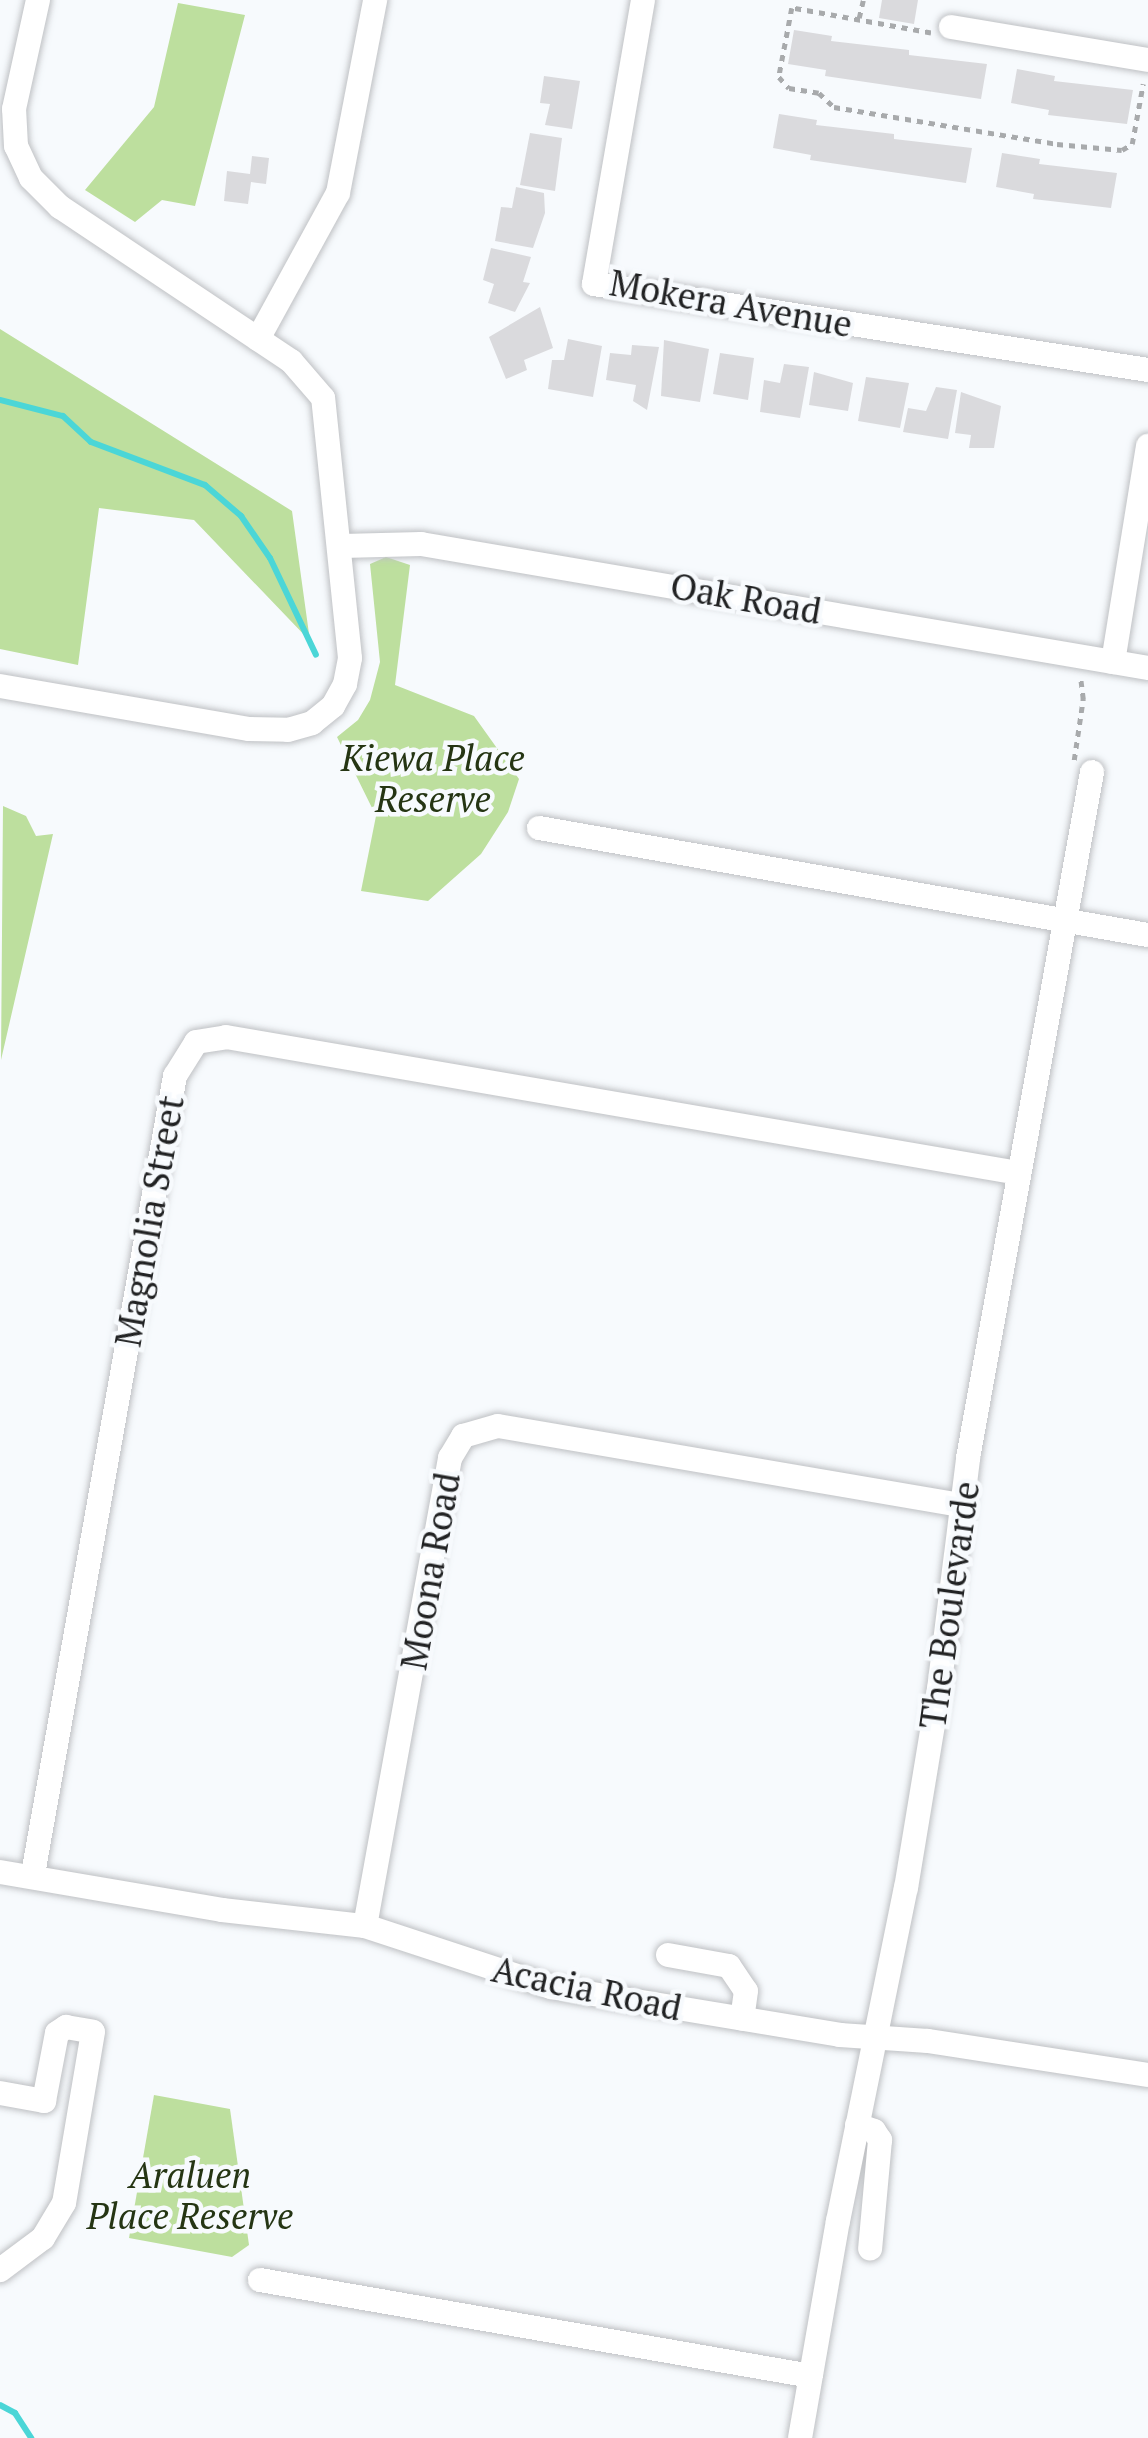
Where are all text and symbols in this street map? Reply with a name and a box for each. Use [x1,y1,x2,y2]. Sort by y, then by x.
street label: Mokera Avenue [606,260,856,346]
street label: Oak Road [667,563,825,633]
park label: Kiewa Place Reserve [341,735,525,820]
street label: Magnolia Street [106,1092,192,1350]
street label: Moona Road [391,1469,469,1673]
street label: The Boulevarde [910,1478,988,1732]
street label: Acacia Road [488,1947,686,2029]
park label: Araluen Place Reserve [87,2152,293,2237]

